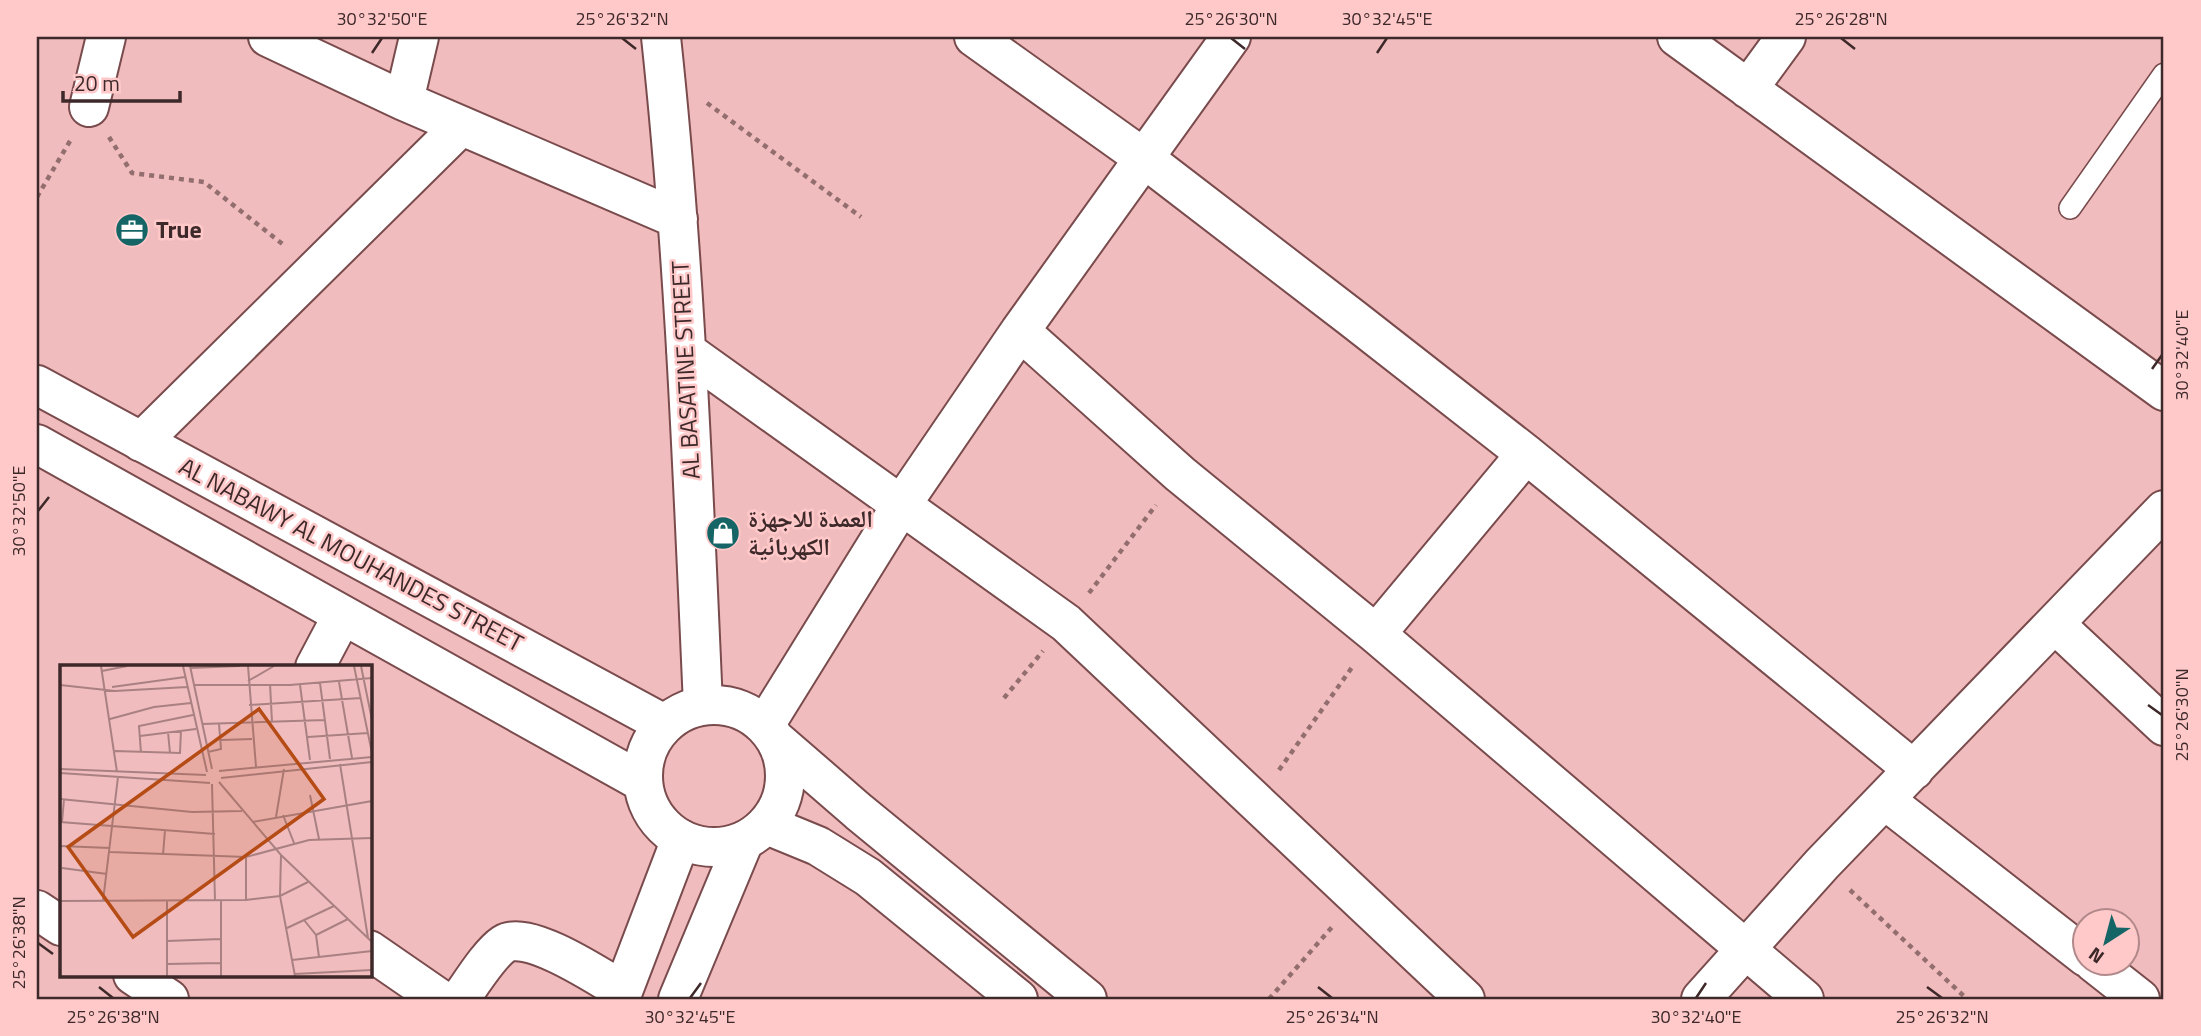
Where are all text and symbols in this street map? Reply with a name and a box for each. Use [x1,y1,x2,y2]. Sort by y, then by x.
text: 30°32'50"E [337,5,428,32]
text: 25°26'32"N [575,5,669,32]
text: 25°26'30"N [1184,5,1278,32]
text: 30°32'45"E [1342,5,1433,32]
text: 25°26'28"N [1794,5,1888,32]
scale bar [63,60,180,104]
text: 20 m [74,67,120,99]
office icon: True [113,211,151,249]
place label: True [156,211,202,247]
street label: AL BASATINE STREET [661,260,709,480]
text: 30°32'40"E [2168,309,2195,400]
street label: AL NABAWY AL MOUHANDES STREET [173,448,530,661]
text: 30°32'50"E [5,465,32,556]
place label: العمدة للاجهزة الكهربائية [748,500,873,564]
shop icon: العمدة للاجهزة الكهربائية [704,514,742,552]
inset map [60,665,371,976]
text: 25°26'30"N [2168,668,2195,762]
text: 25°26'38"N [5,896,32,990]
north arrow [2072,906,2142,976]
text: N [2082,941,2110,972]
text: 25°26'38"N [66,1003,160,1030]
text: 30°32'45"E [645,1003,736,1030]
text: 25°26'34"N [1285,1003,1379,1030]
text: 30°32'40"E [1651,1003,1742,1030]
text: 25°26'32"N [1895,1003,1989,1030]

